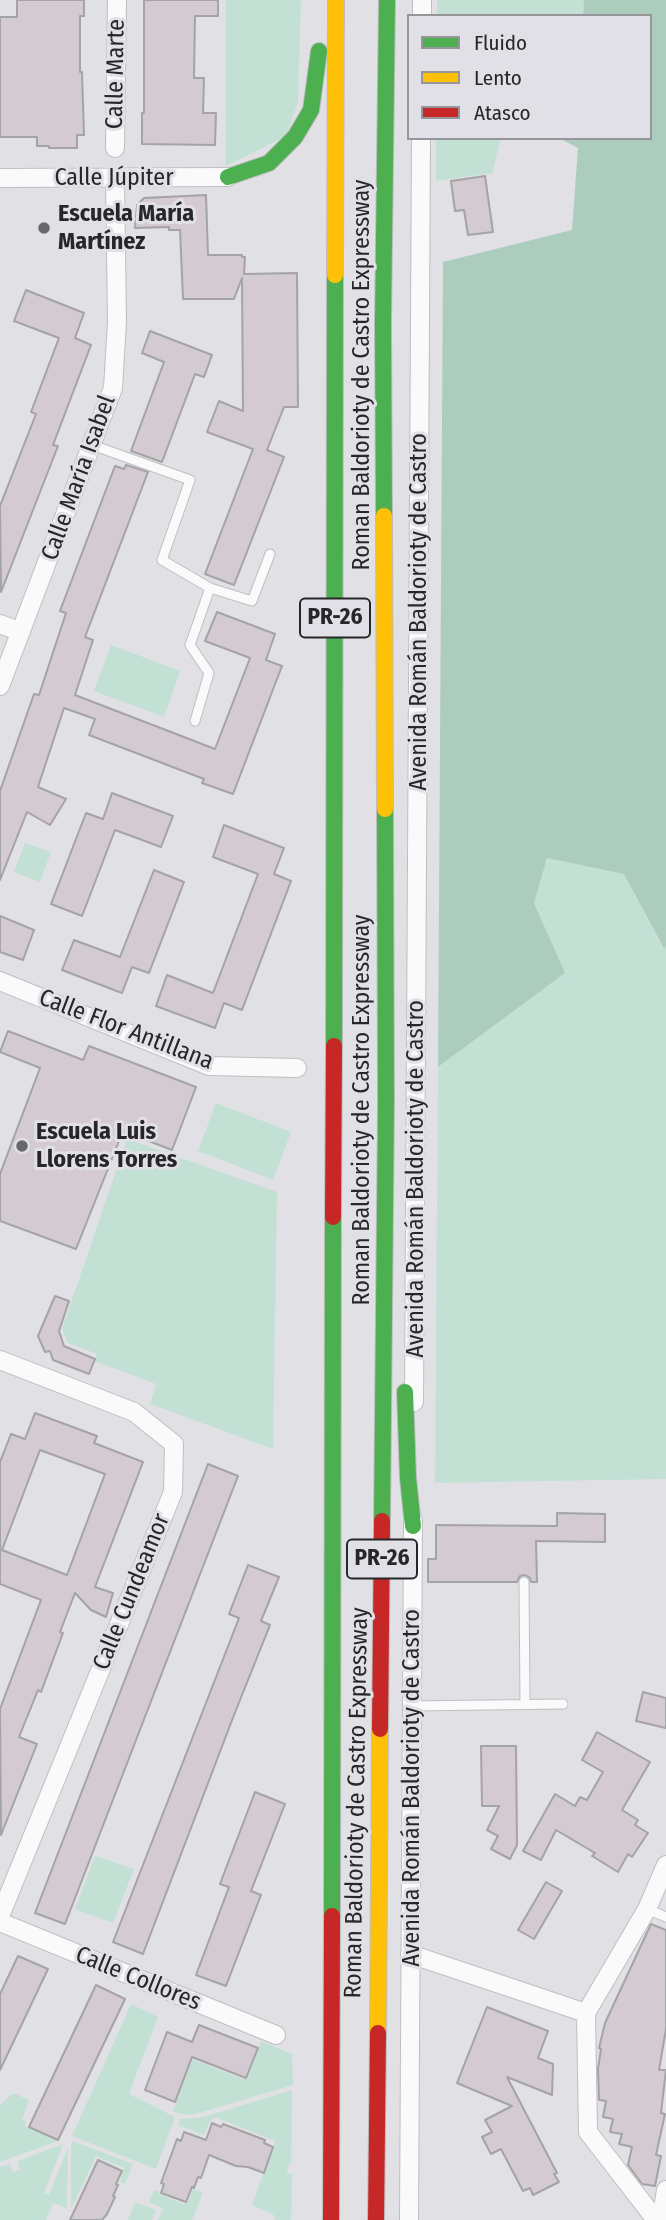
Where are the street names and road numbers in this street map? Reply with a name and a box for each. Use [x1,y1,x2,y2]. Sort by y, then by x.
street label: Calle Marte [101,19,131,129]
street label: Calle Júpiter [54,164,174,192]
street label: Roman Baldorioty de Castro Expressway [348,179,376,571]
street label: Calle María Isabel [36,392,122,564]
street label: Avenida Román Baldorioty de Castro [405,433,433,791]
road number: PR-26 [300,598,370,638]
street label: Roman Baldorioty de Castro Expressway [348,914,376,1306]
street label: Calle Flor Antillana [35,983,217,1077]
street label: Avenida Román Baldorioty de Castro [402,1000,430,1358]
street label: Calle Cundeamor [88,1510,176,1674]
road number: PR-26 [347,1540,417,1578]
street label: Roman Baldorioty de Castro Expressway [339,1607,375,1999]
street label: Avenida Román Baldorioty de Castro [398,1609,426,1967]
street label: Calle Collores [71,1941,205,2017]

